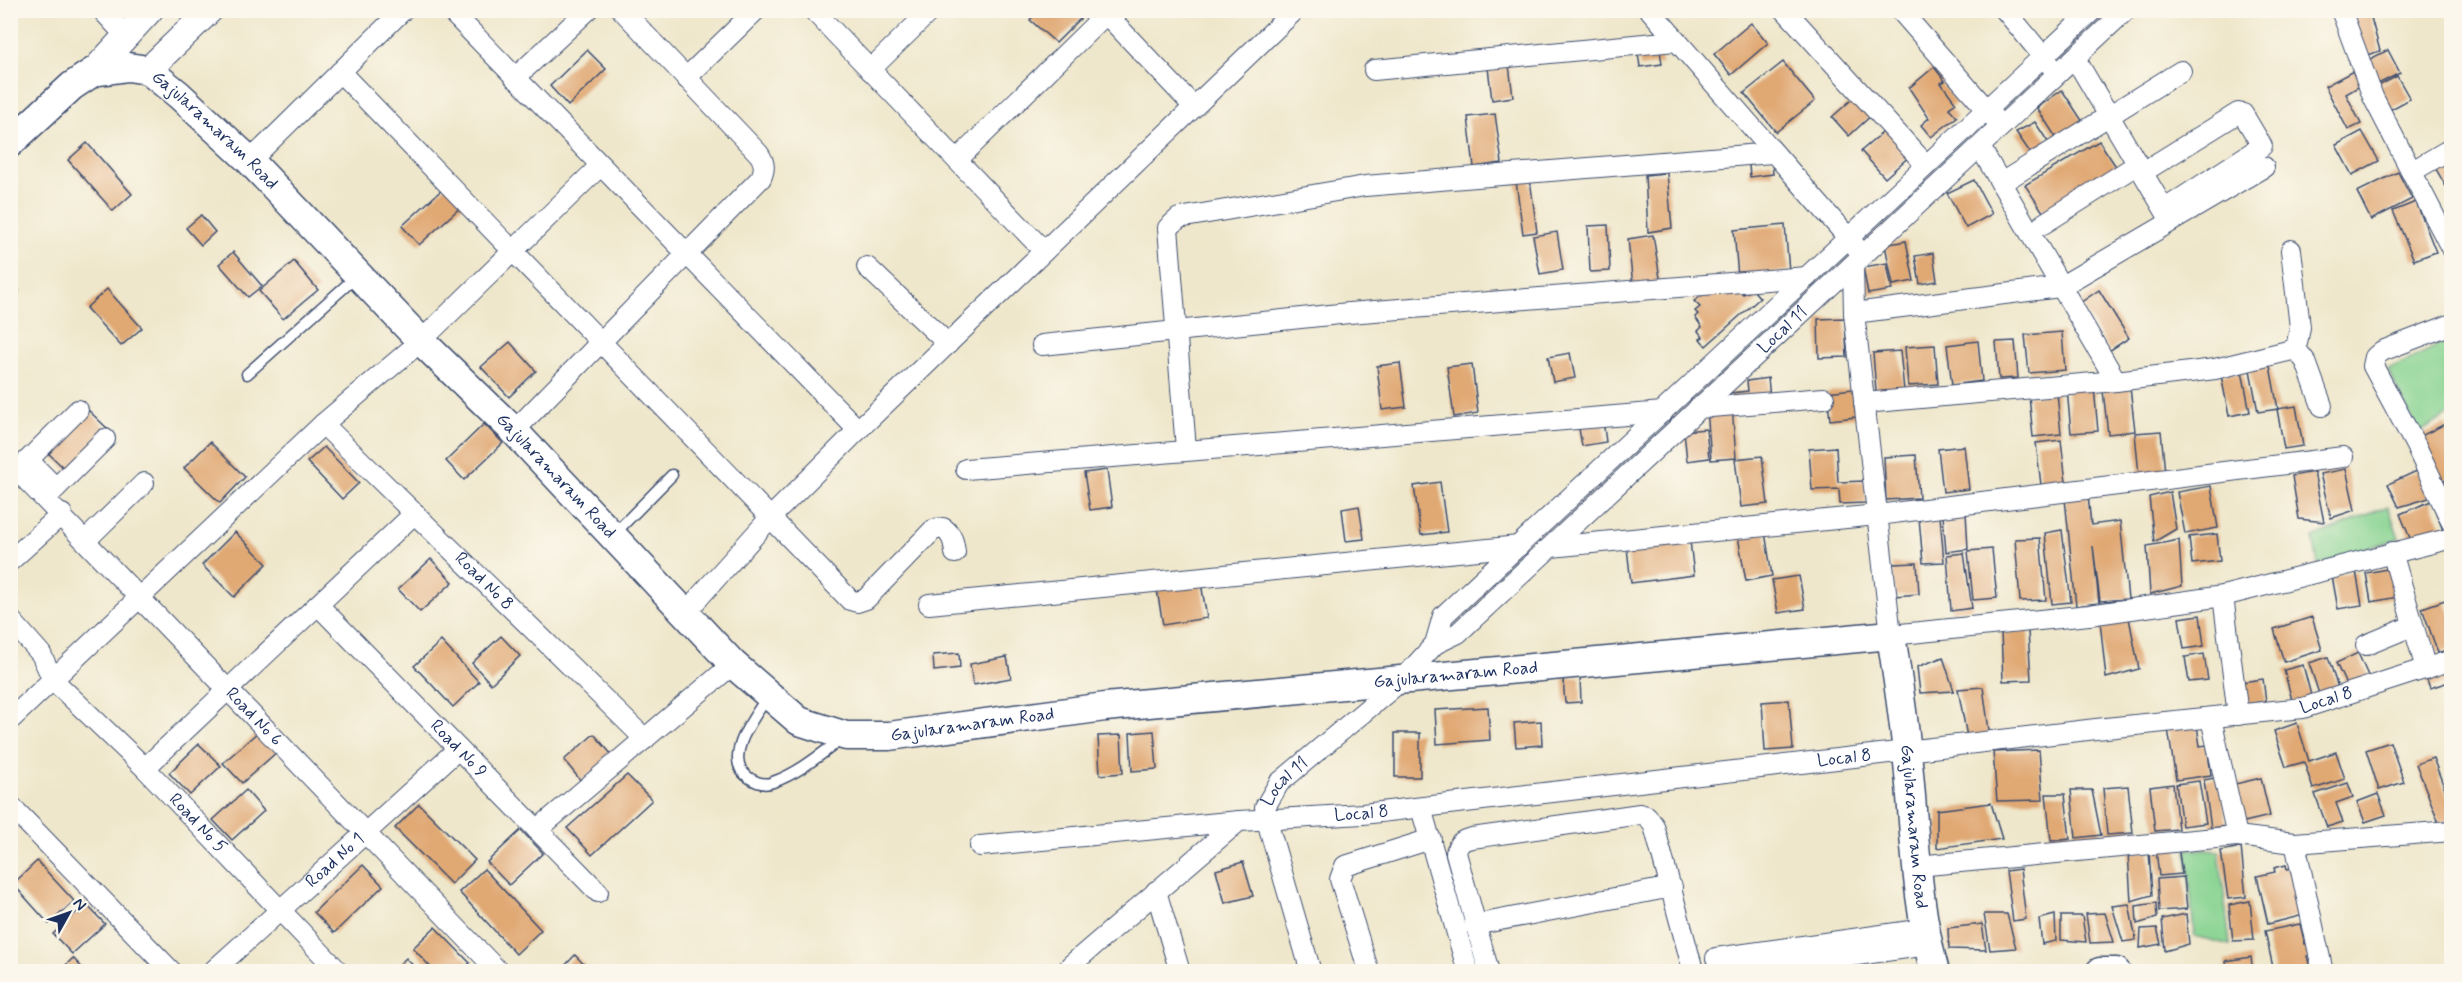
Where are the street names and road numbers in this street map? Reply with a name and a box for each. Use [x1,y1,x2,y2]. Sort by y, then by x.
street label: Gajularamaram Road [146,65,283,195]
street label: Local 11 [1753,301,1813,359]
street label: Gajularamaram Road [491,408,621,544]
street label: Road No 8 [449,547,519,616]
street label: Gajularamaram Road [1373,655,1539,694]
street label: Local 8 [2297,681,2356,720]
street label: Road No 6 [220,682,288,751]
street label: Gajularamaram Road [889,702,1056,748]
street label: Road No 9 [424,714,492,783]
street label: Local 8 [1816,743,1873,773]
street label: Gajularamaram Road [1894,743,1934,910]
street label: Local 11 [1256,751,1313,811]
street label: Road No 5 [163,788,232,859]
street label: Local 8 [1334,799,1390,828]
street label: Road No 1 [300,827,370,894]

